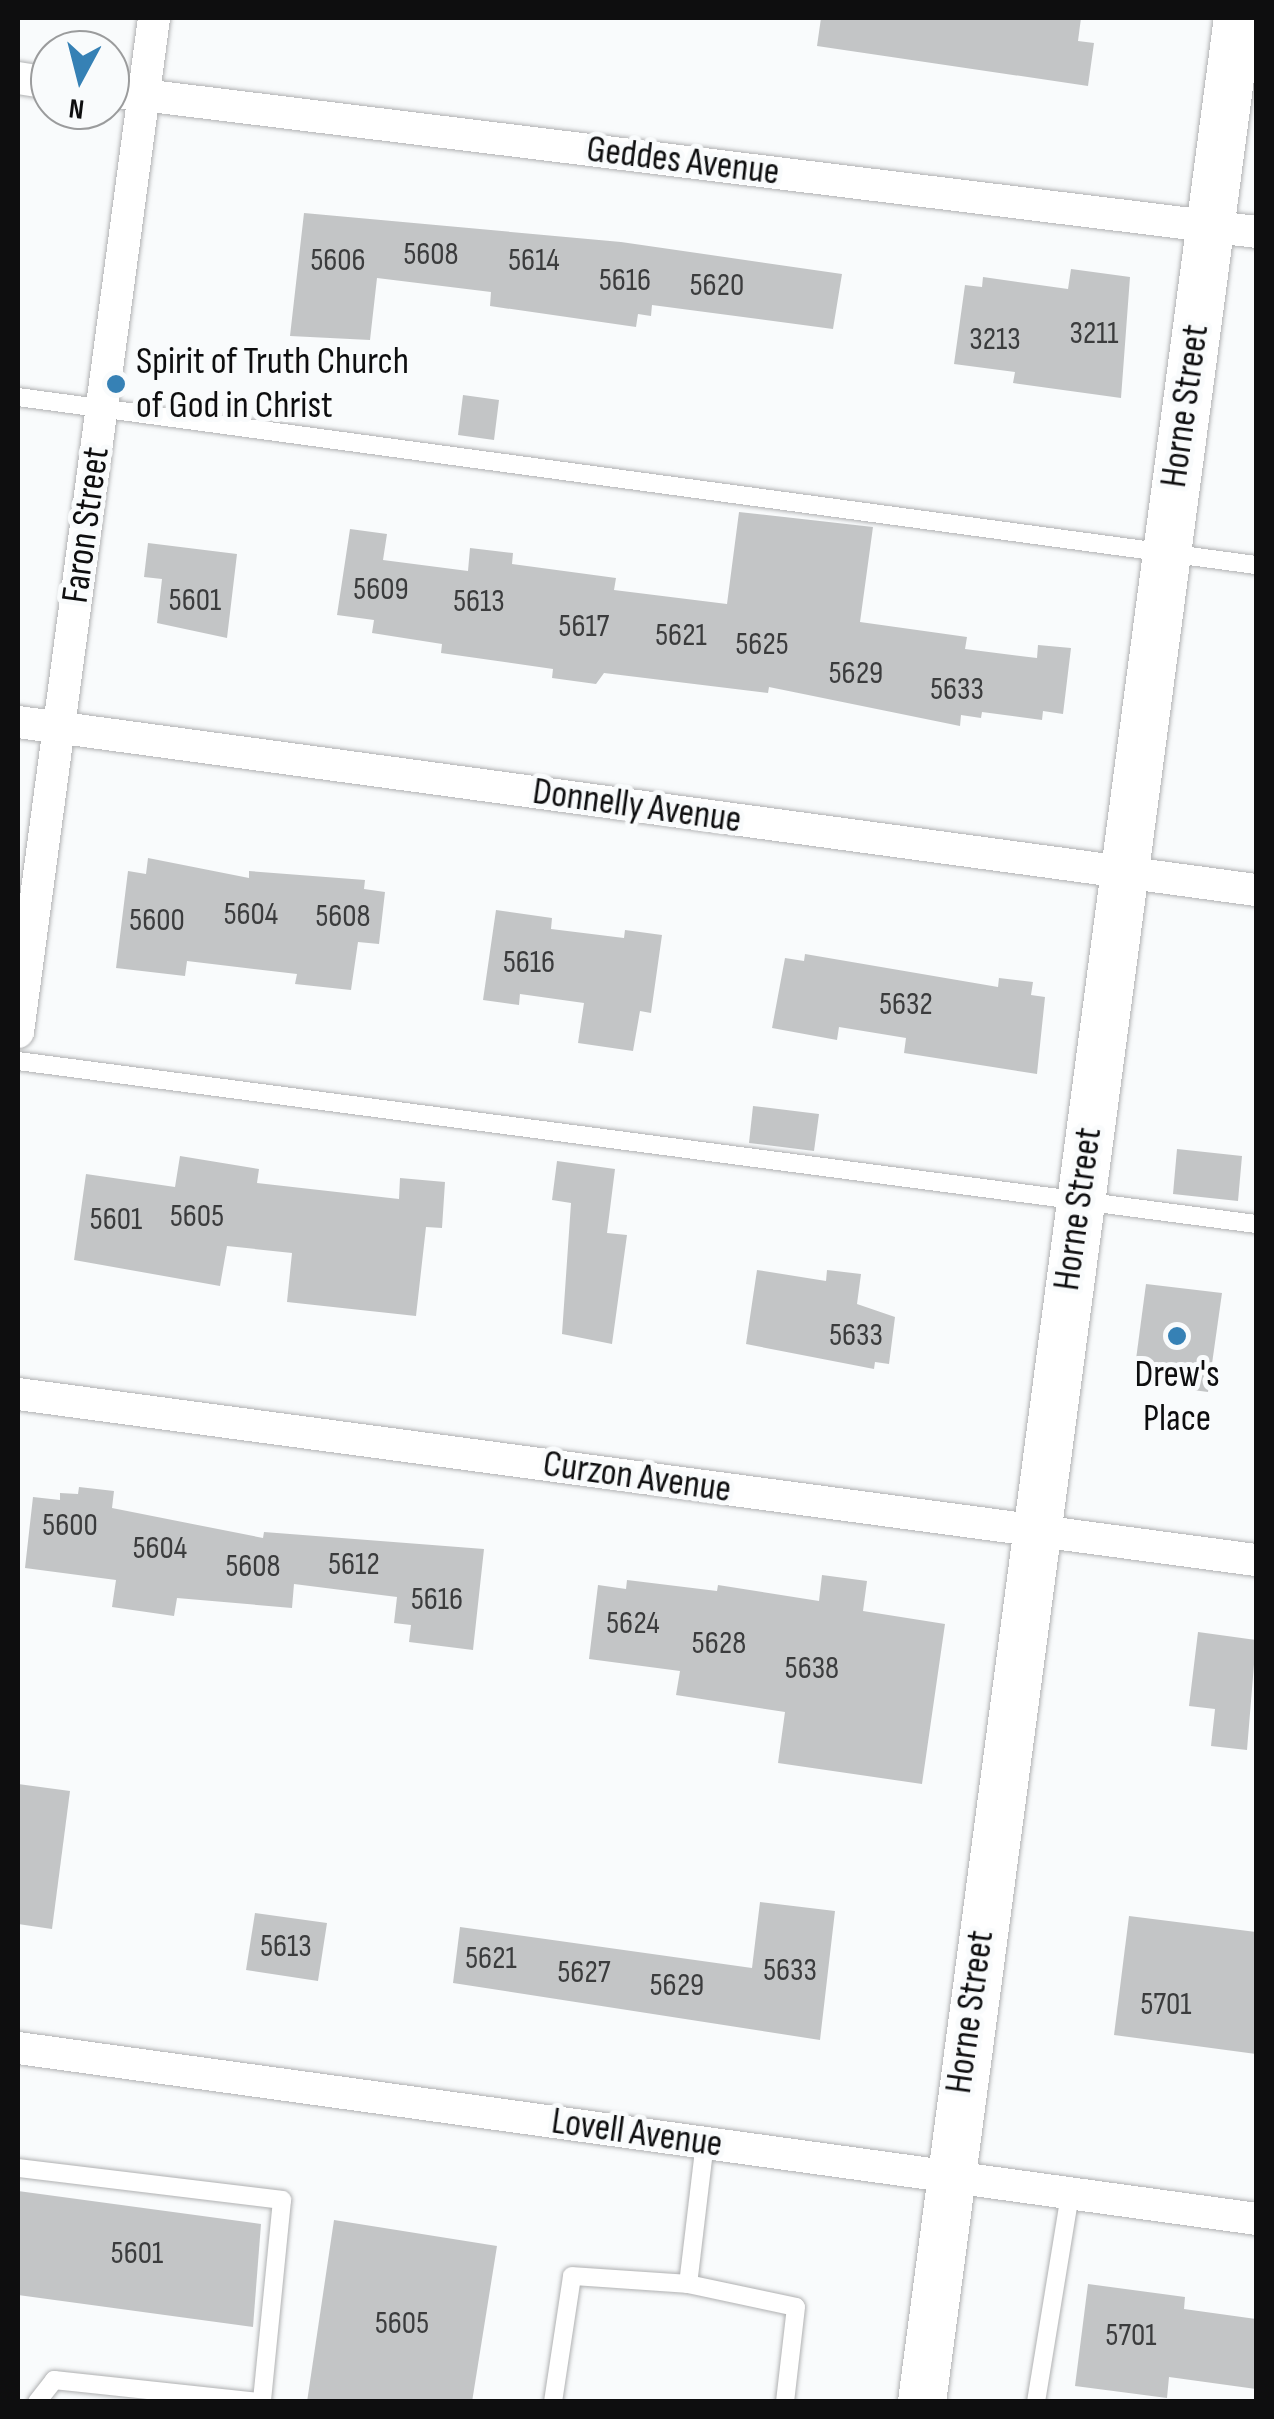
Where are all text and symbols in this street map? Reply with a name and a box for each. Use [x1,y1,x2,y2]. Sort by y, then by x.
north arrow [30,30,130,130]
text: N [67,91,86,126]
street label: Geddes Avenue [584,127,782,195]
house number: 5608 [403,236,459,274]
house number: 5606 [310,242,366,280]
house number: 5614 [508,242,560,280]
house number: 5616 [599,262,651,300]
house number: 5620 [690,267,744,305]
house number: 3211 [1069,315,1119,353]
house number: 3213 [969,321,1021,359]
street label: Horne Street [1151,322,1219,490]
place label: Spirit of Truth Church of God in Christ [136,339,409,428]
marker: Spirit of Truth Church of God in Christ [105,373,127,395]
street label: Faron Street [53,444,119,606]
house number: 5609 [353,571,409,609]
house number: 5601 [169,582,221,620]
house number: 5613 [453,583,505,621]
house number: 5617 [559,608,609,646]
house number: 5621 [655,617,707,655]
house number: 5625 [735,626,789,664]
house number: 5629 [829,655,883,693]
house number: 5633 [930,671,984,709]
street label: Donnelly Avenue [530,769,744,843]
house number: 5604 [224,896,278,934]
house number: 5608 [315,898,371,936]
house number: 5600 [129,902,185,940]
house number: 5616 [503,944,555,982]
house number: 5632 [879,986,933,1024]
street label: Horne Street [1044,1125,1112,1293]
house number: 5605 [170,1198,224,1236]
house number: 5601 [90,1201,142,1239]
house number: 5633 [829,1317,883,1355]
marker: Drew's Place [1166,1325,1188,1347]
place label: Drew's Place [1134,1352,1220,1442]
street label: Curzon Avenue [540,1441,734,1513]
house number: 5600 [42,1507,98,1545]
house number: 5604 [133,1530,187,1568]
house number: 5612 [328,1546,380,1584]
house number: 5608 [225,1548,281,1586]
house number: 5616 [411,1581,463,1619]
house number: 5624 [606,1605,660,1643]
house number: 5628 [692,1625,746,1663]
house number: 5638 [785,1650,839,1688]
house number: 5613 [260,1928,312,1966]
street label: Horne Street [936,1928,1004,2096]
house number: 5621 [465,1940,517,1978]
house number: 5633 [763,1952,817,1990]
house number: 5627 [557,1954,611,1992]
house number: 5629 [650,1967,704,2005]
house number: 5701 [1141,1986,1191,2024]
street label: Lovell Avenue [549,2098,725,2168]
house number: 5601 [111,2235,163,2273]
house number: 5605 [375,2305,429,2343]
house number: 5701 [1106,2317,1156,2355]

